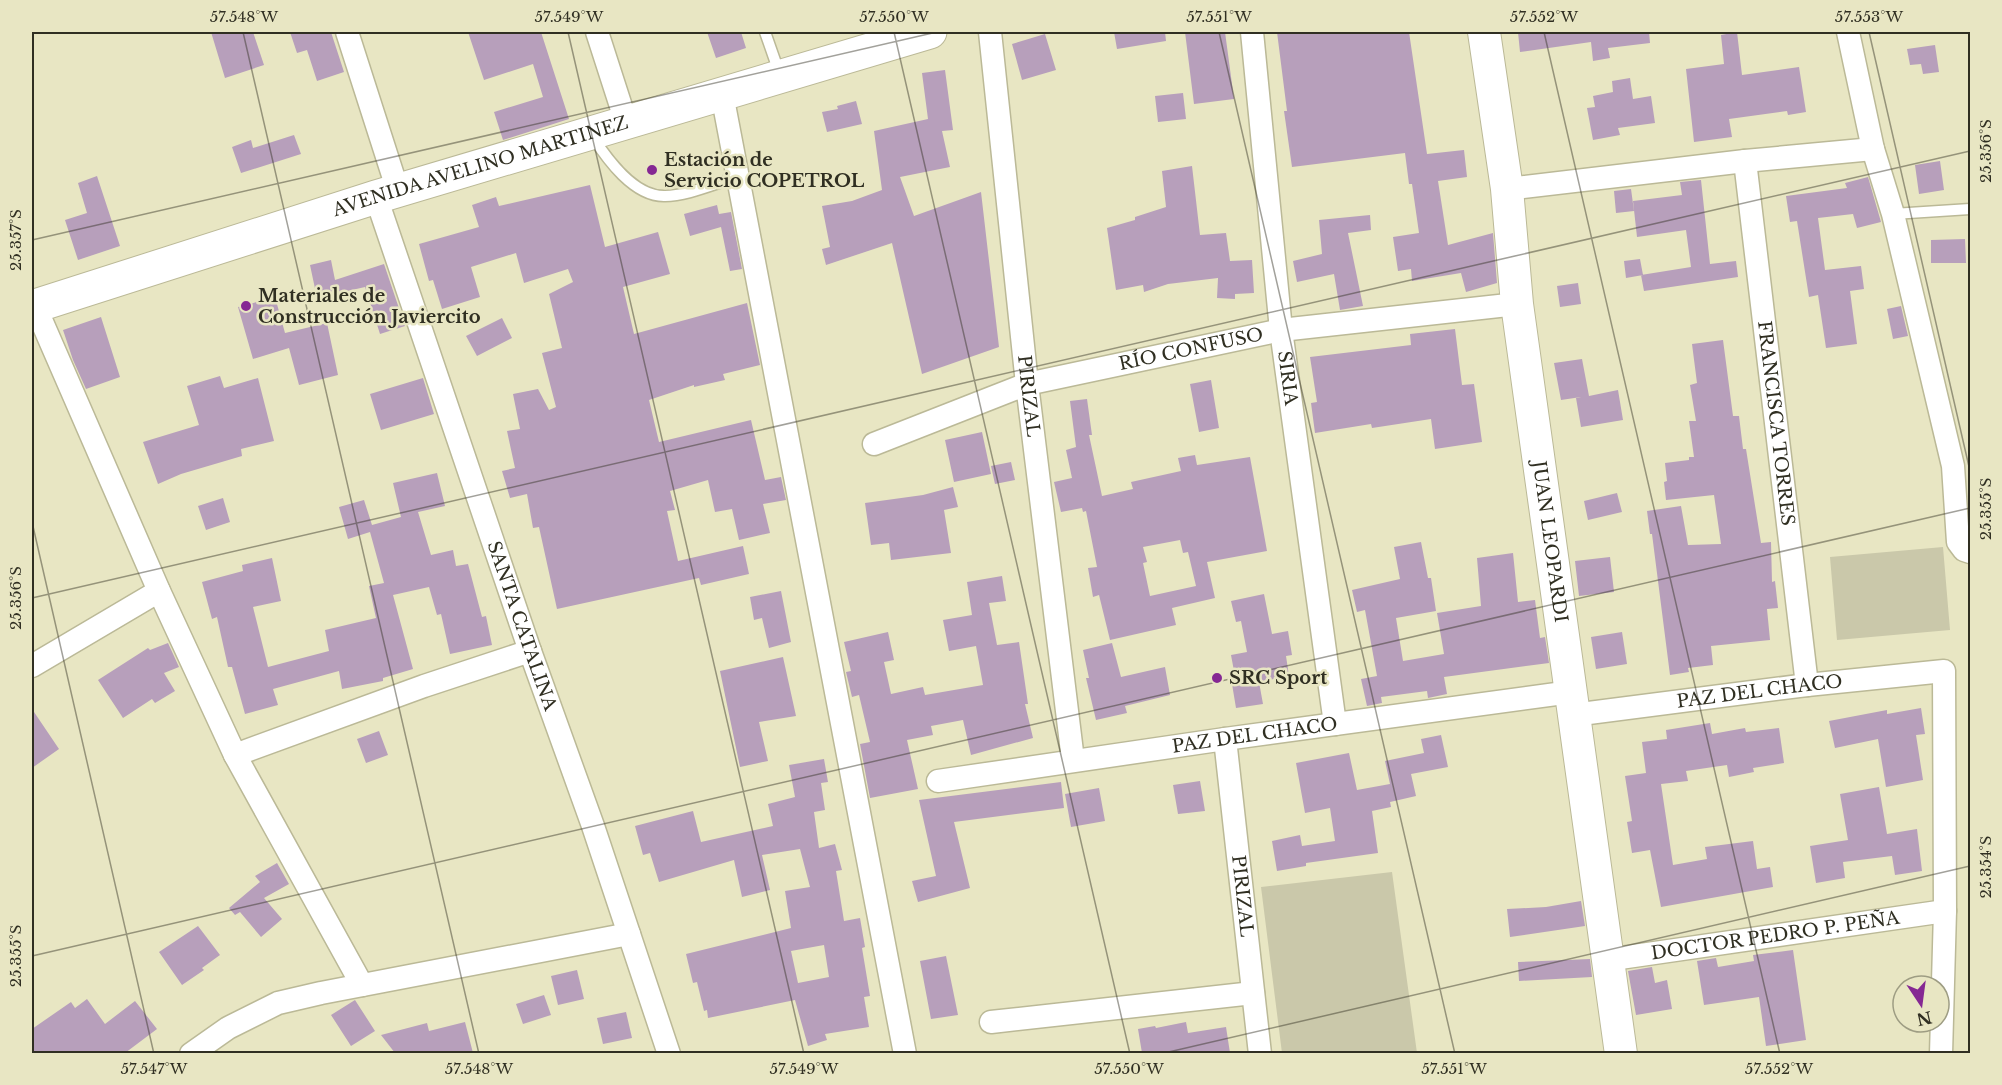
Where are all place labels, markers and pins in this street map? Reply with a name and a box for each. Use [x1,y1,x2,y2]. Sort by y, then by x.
place label: Estación de Servicio COPETROL [664,149,865,192]
marker: Estación de Servicio COPETROL [645,163,659,177]
place label: Materiales de Construcción Javiercito [258,285,481,328]
marker: Materiales de Construcción Javiercito [239,299,253,313]
place label: SRC Sport [1229,667,1327,689]
marker: SRC Sport [1210,671,1224,685]

